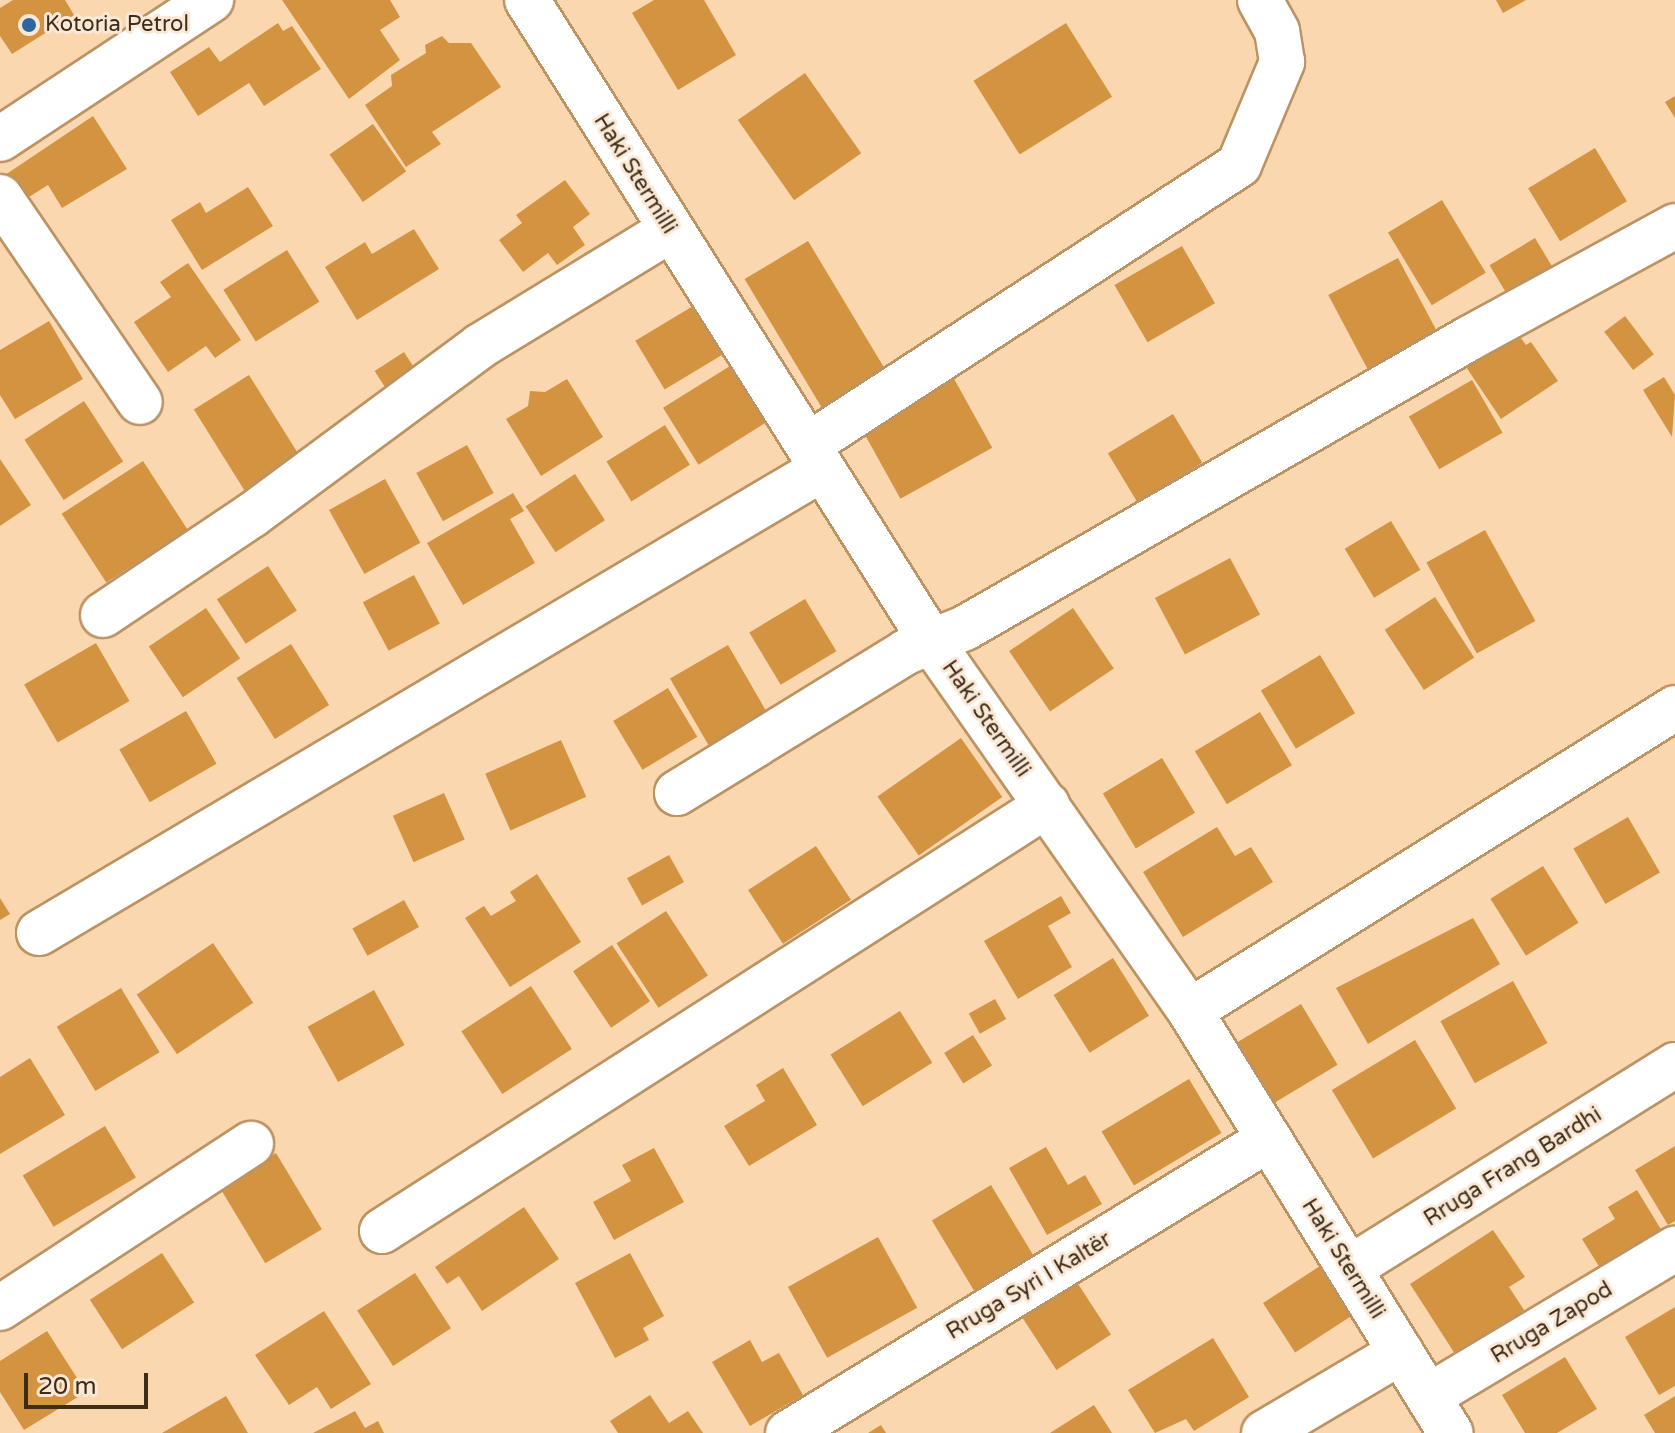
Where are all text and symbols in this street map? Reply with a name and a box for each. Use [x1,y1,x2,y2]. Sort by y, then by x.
place label: Kotoria Petrol [45,12,189,38]
marker: Kotoria Petrol [20,16,38,34]
street label: Haki Stermilli [588,109,682,239]
street label: Haki Stermilli [936,656,1036,782]
street label: Rruga Frang Bardhi [1419,1102,1607,1232]
street label: Haki Stermilli [1296,1194,1390,1324]
street label: Rruga Syri I Kaltër [942,1226,1116,1346]
street label: Rruga Zapod [1486,1276,1618,1370]
scale bar [28,1357,152,1407]
text: 20 m [38,1372,96,1401]

